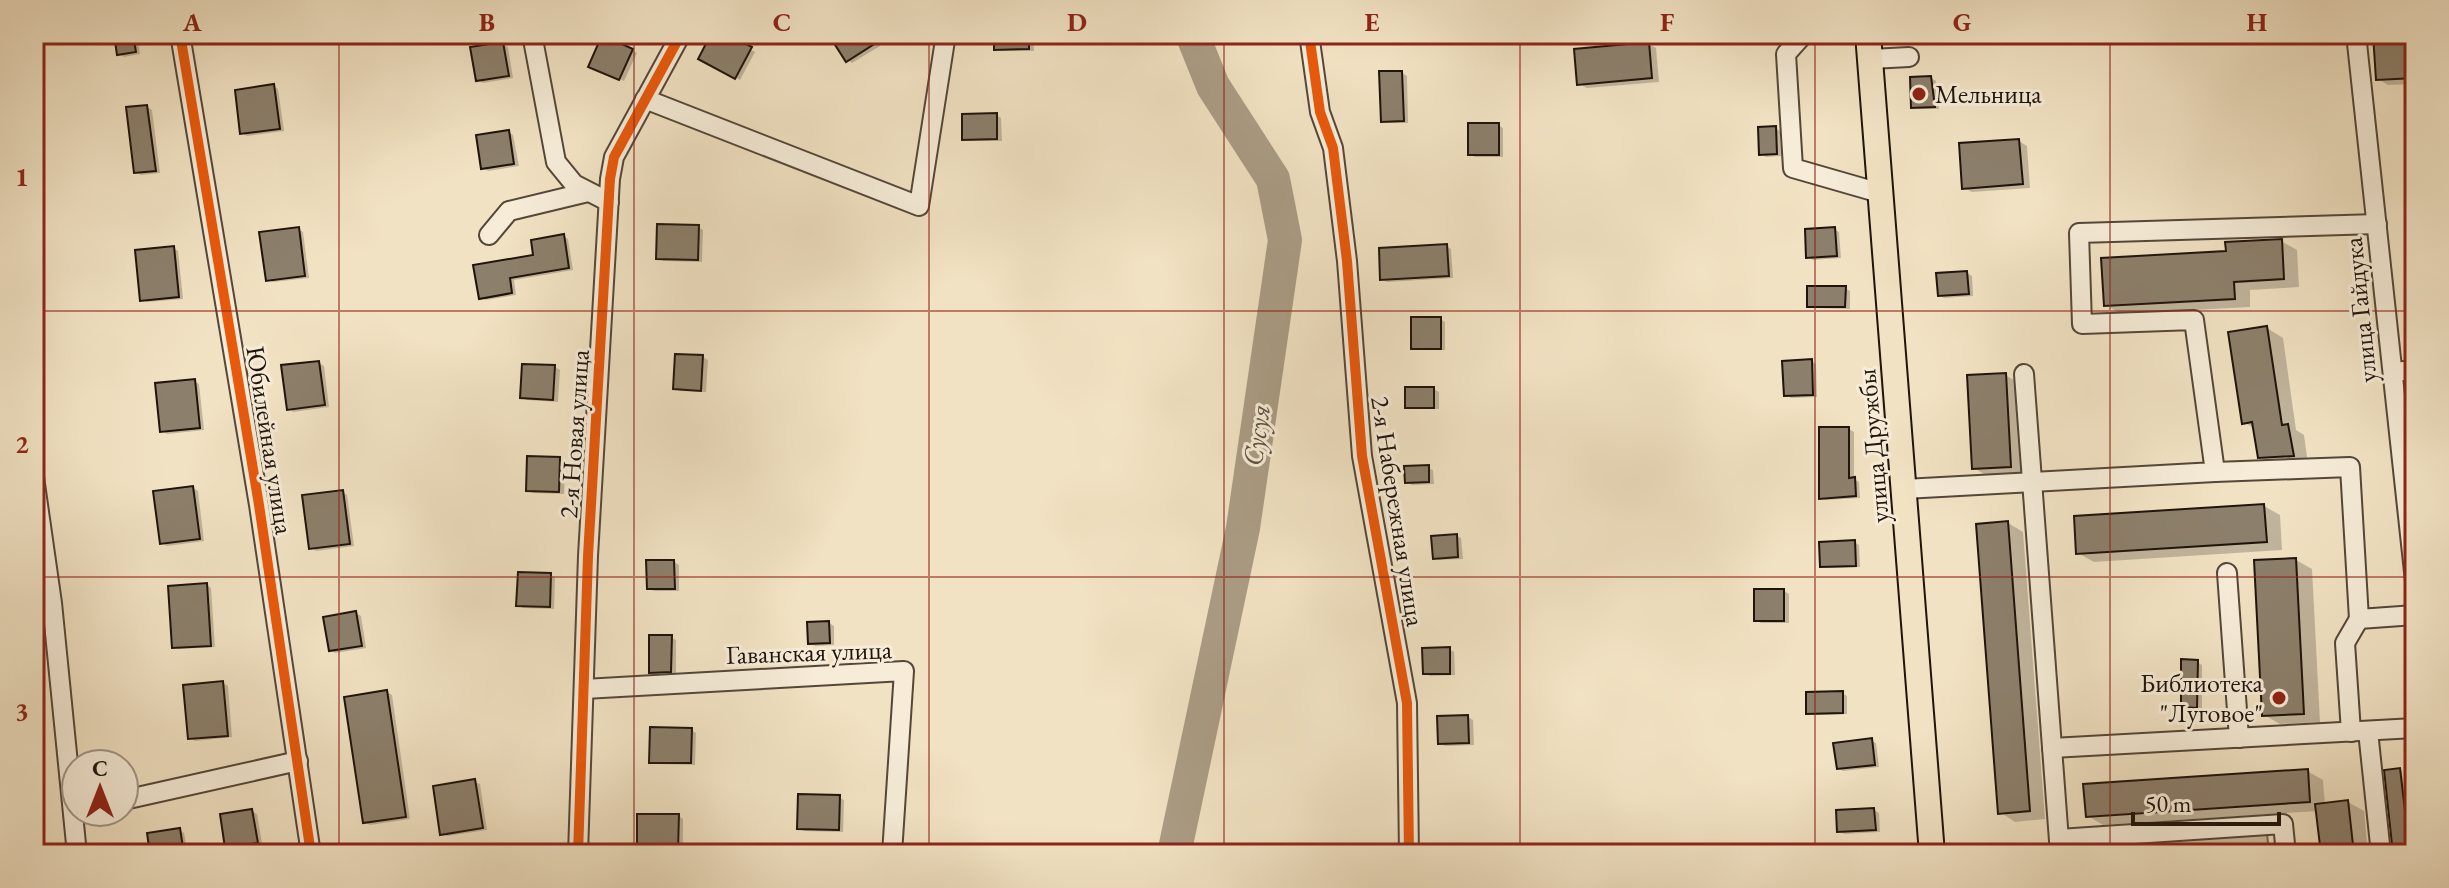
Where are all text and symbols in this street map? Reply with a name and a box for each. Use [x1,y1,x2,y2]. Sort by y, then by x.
text: A [182,5,202,39]
text: B [479,5,495,39]
text: C [773,5,791,39]
text: D [1067,5,1087,39]
text: E [1365,5,1380,39]
text: F [1660,5,1674,39]
text: G [1953,5,1972,39]
text: H [2247,5,2268,39]
place label: Мельница [1935,77,2042,111]
marker: Мельница [1910,85,1928,103]
text: 1 [15,160,29,194]
street label: улица Гайдука [2335,235,2385,384]
street label: Юбилейная улица [238,343,302,537]
street label: 2-я Новая улица [551,348,597,520]
street label: улица Дружбы [1849,367,1897,525]
street label: 2-я Набережная улица [1363,393,1433,629]
water label: Сусуя [1234,402,1278,468]
text: 2 [15,427,29,461]
street label: Гаванская улица [725,632,893,672]
place label: Библиотека "Луговое" [2140,666,2264,730]
marker: Библиотека "Луговое" [2270,689,2288,707]
text: 3 [15,694,29,728]
north arrow [60,748,140,828]
text: С [92,754,108,783]
scale bar [2133,776,2279,826]
text: 50 m [2145,788,2192,819]

